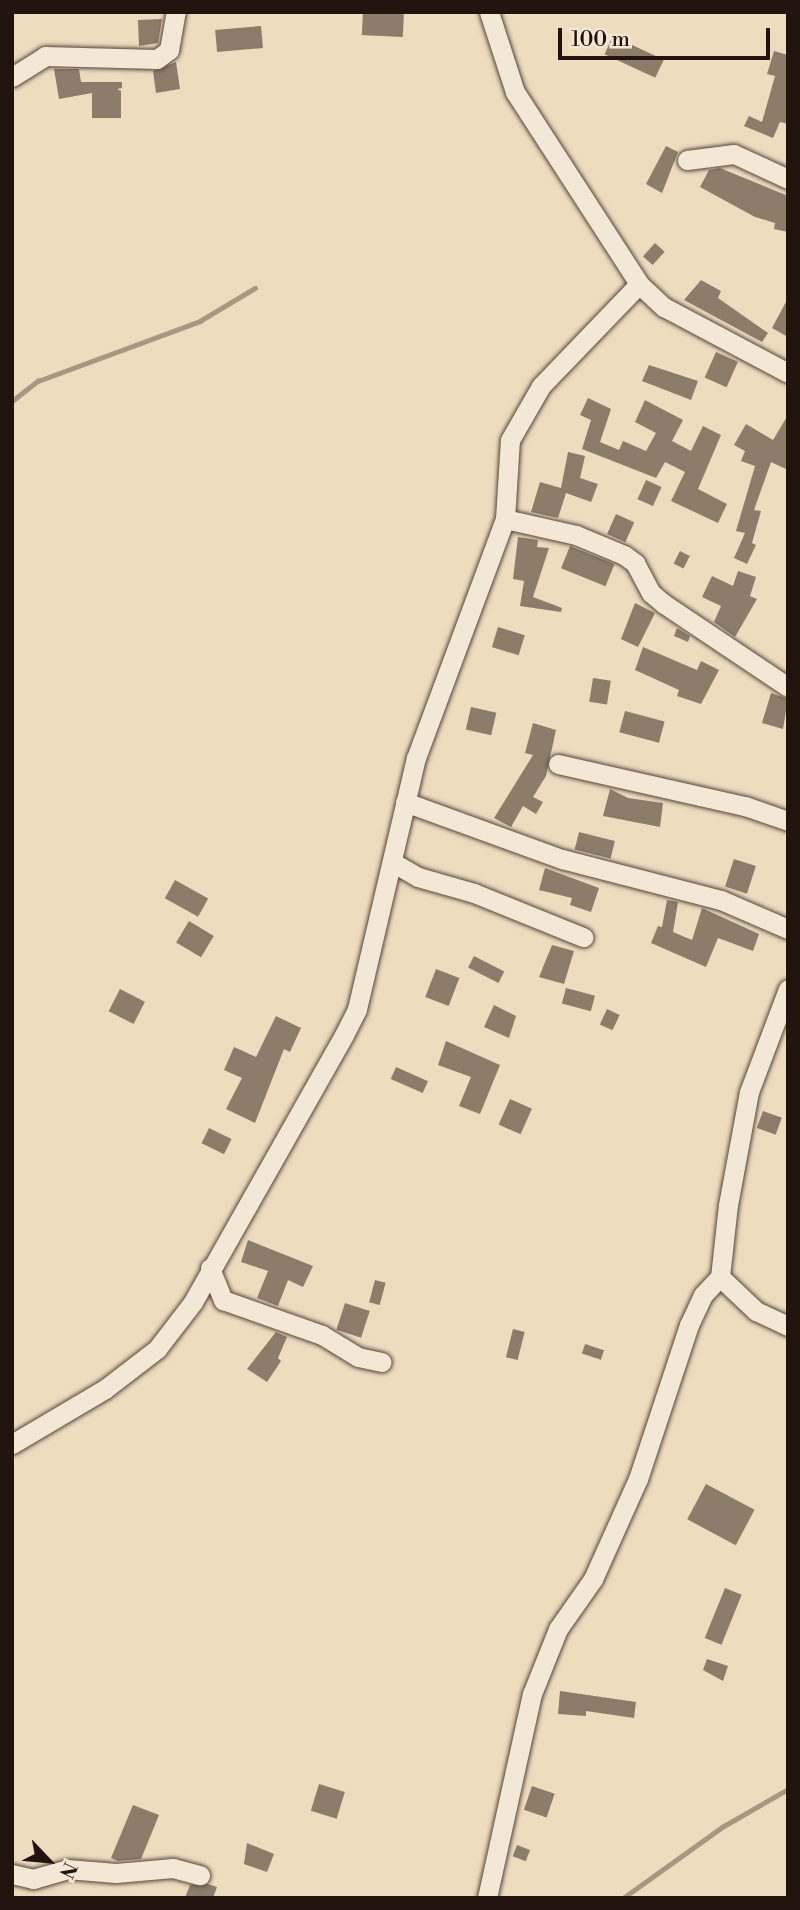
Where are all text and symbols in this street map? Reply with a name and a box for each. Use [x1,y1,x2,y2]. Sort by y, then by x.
scale bar [562,14,774,58]
text: 100 m [571,27,630,53]
north arrow [14,1826,84,1896]
text: N [54,1858,82,1882]

